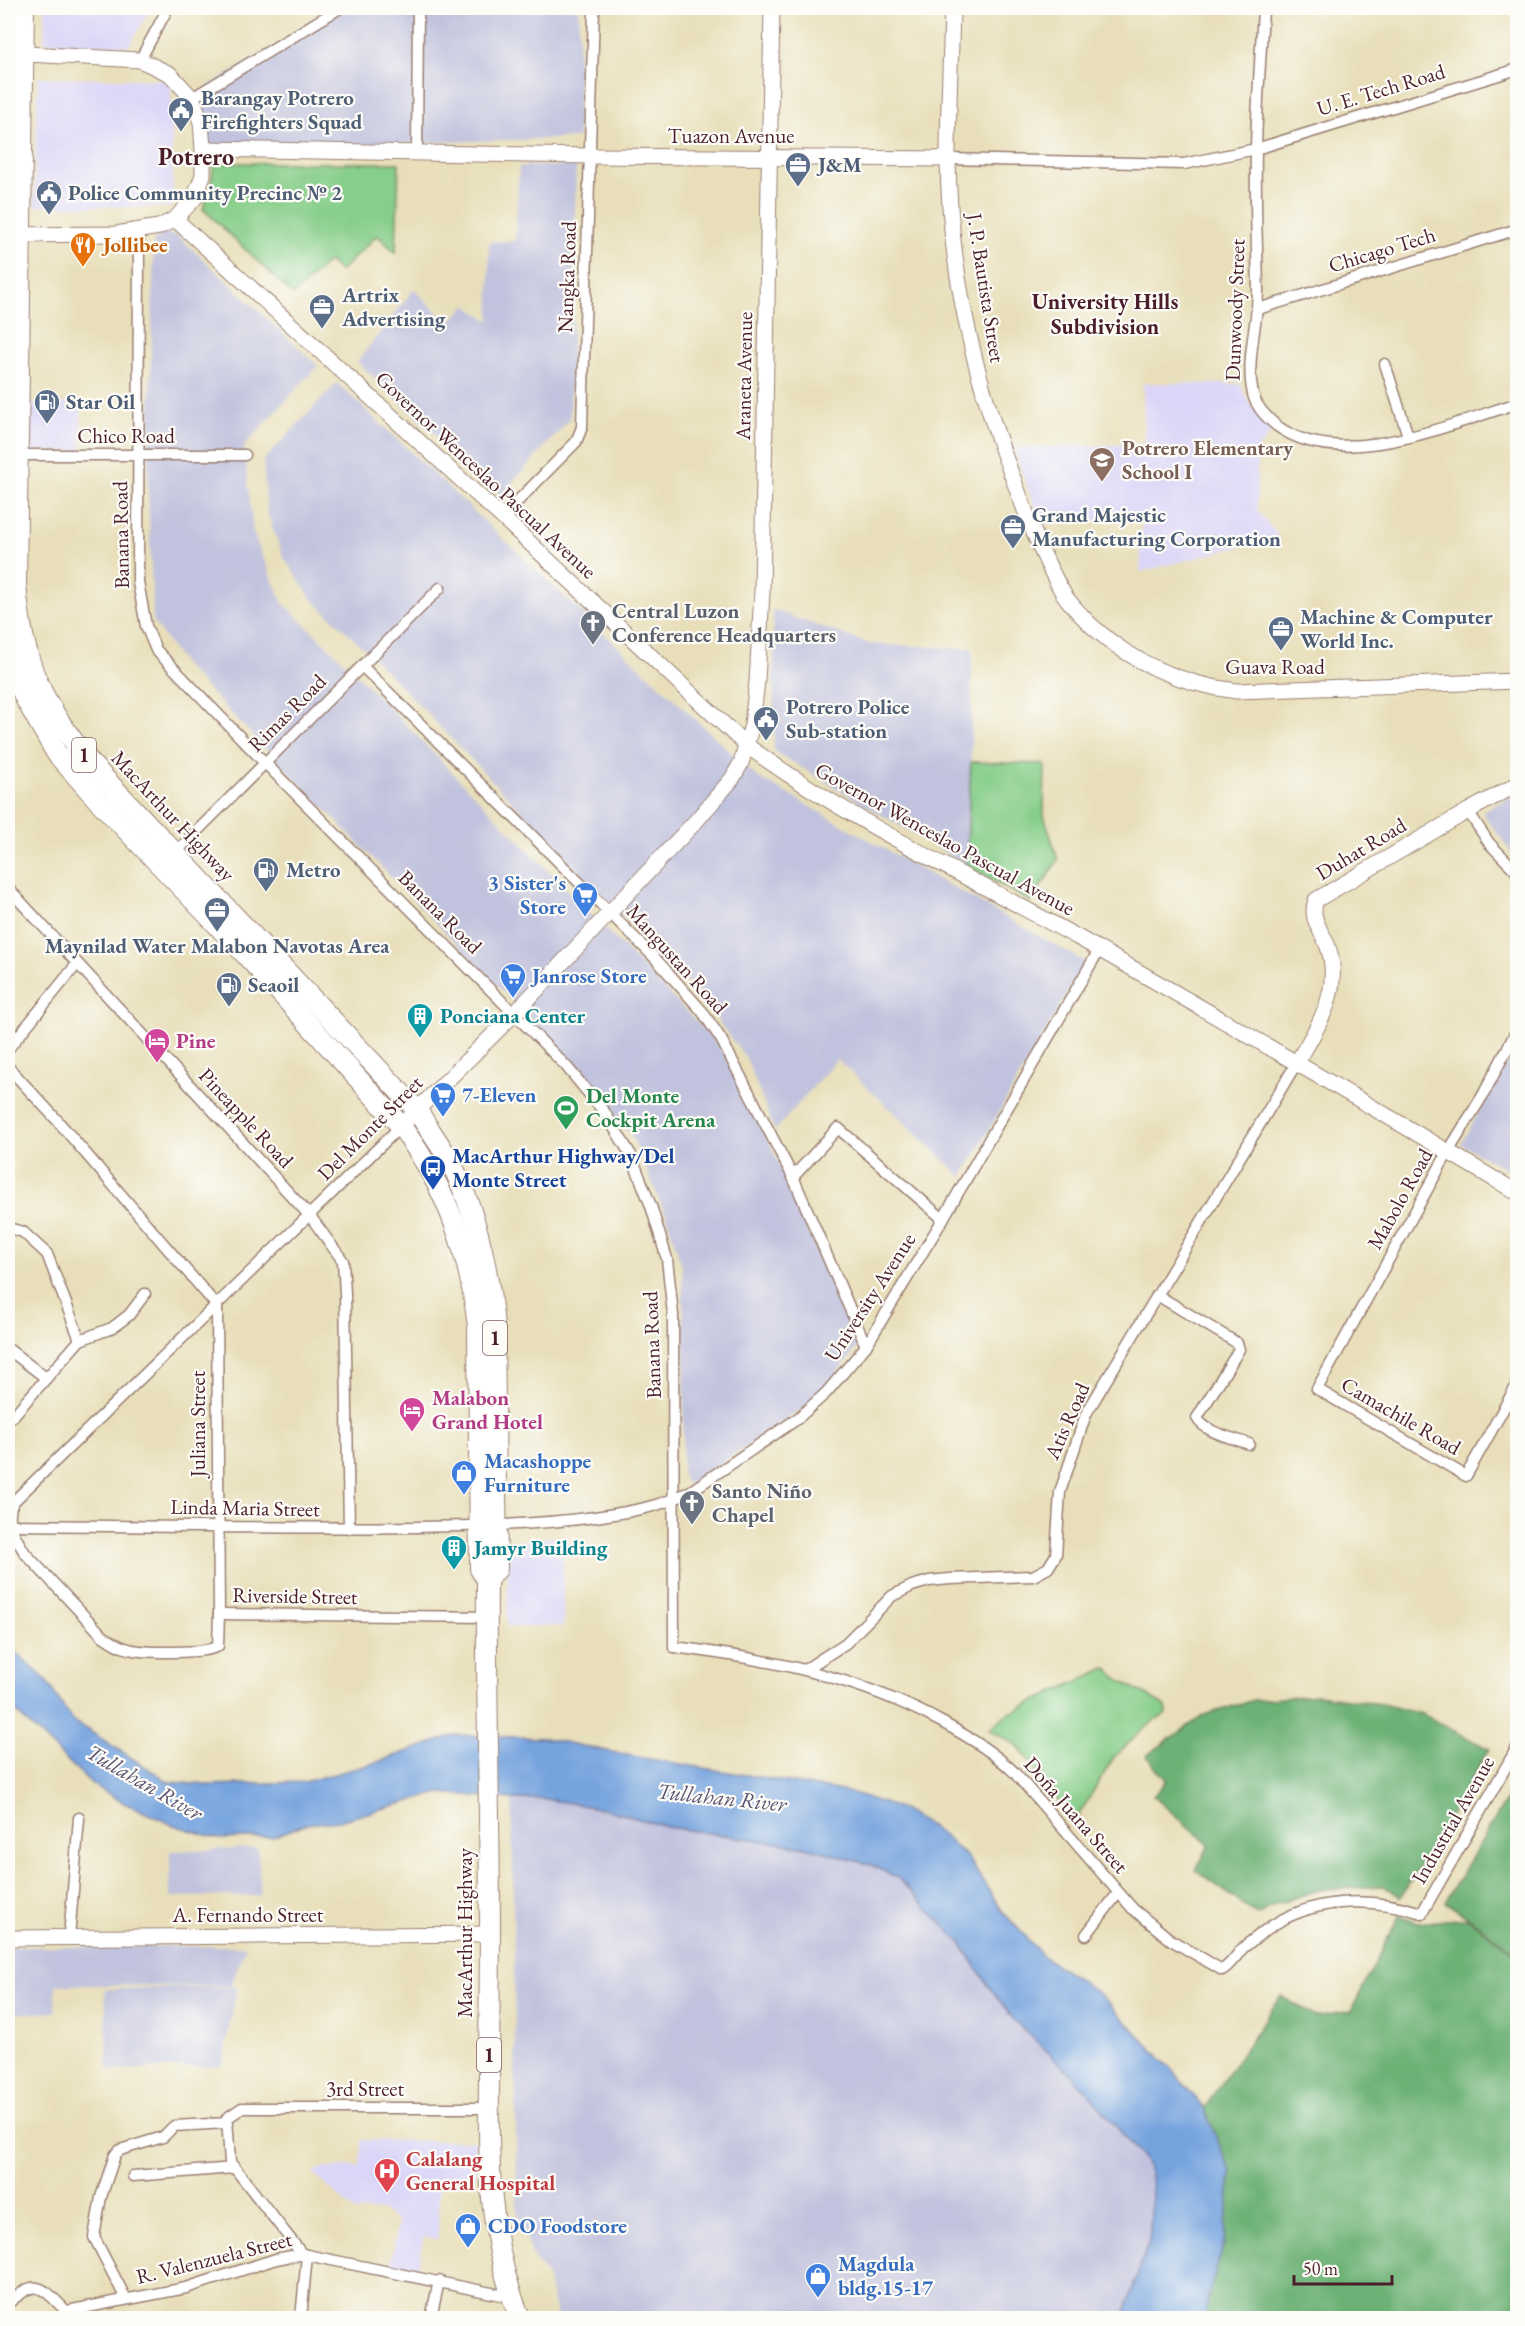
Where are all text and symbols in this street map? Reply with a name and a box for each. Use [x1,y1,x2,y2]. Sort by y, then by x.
street label: U. E. Tech Road [1313,57,1449,122]
place label: Barangay Potrero Firefighters Squad [201,84,363,135]
public building icon: Barangay Potrero Firefighters Squad [166,95,196,133]
street label: Tuazon Avenue [668,122,794,149]
district label: Potrero [158,141,234,172]
office icon: J&M [783,150,813,188]
place label: J&M [816,151,862,178]
public building icon: Police Community Precinc № 2 [34,178,64,216]
place label: Police Community Precinc № 2 [68,179,342,206]
street label: J. P. Bautista Street [961,209,1012,365]
street label: Nangka Road [551,220,582,333]
street label: Chicago Tech [1325,220,1439,279]
restaurant icon: Jollibee [68,230,98,268]
place label: Jollibee [101,231,168,258]
street label: Dunwoody Street [1219,238,1250,382]
place label: Artrix Advertising [341,281,446,332]
district label: University Hills Subdivision [1032,287,1178,341]
office icon: Artrix Advertising [307,292,337,330]
street label: Araneta Avenue [729,311,758,442]
street label: Governor Wenceslao Pascual Avenue [370,365,603,584]
fuel station icon: Star Oil [32,387,62,425]
place label: Star Oil [66,388,135,415]
street label: Chico Road [77,422,175,449]
place label: Potrero Elementary School I [1122,434,1294,485]
school or university icon: Potrero Elementary School I [1087,445,1117,483]
street label: Banana Road [106,481,135,589]
place label: Grand Majestic Manufacturing Corporation [1032,501,1281,552]
office icon: Grand Majestic Manufacturing Corporation [998,512,1028,550]
place label: Central Luzon Conference Headquarters [612,597,836,648]
place label: Machine & Computer World Inc. [1300,603,1493,654]
church icon: Central Luzon Conference Headquarters [578,608,608,646]
office icon: Machine & Computer World Inc. [1266,614,1296,652]
street label: Guava Road [1225,653,1325,680]
street label: Rimas Road [242,668,332,757]
place label: Potrero Police Sub-station [786,693,910,744]
public building icon: Potrero Police Sub-station [751,704,781,742]
road number: 1 [72,738,96,772]
street label: MacArthur Highway [106,744,242,887]
street label: Governor Wenceslao Pascual Avenue [811,756,1080,921]
street label: Duhat Road [1311,811,1411,886]
fuel station icon: Metro [251,855,281,893]
place label: Metro [286,856,341,883]
street label: Banana Road [393,864,488,960]
place label: 3 Sister's Store [488,869,566,920]
supermarket icon: 3 Sister's Store [570,880,600,918]
office icon: Maynilad Water Malabon Navotas Area [202,895,232,933]
street label: Mangustan Road [621,898,734,1020]
place label: Maynilad Water Malabon Navotas Area [45,932,390,959]
supermarket icon: Janrose Store [498,961,528,999]
place label: Janrose Store [530,962,647,989]
fuel station icon: Seaoil [214,970,244,1008]
place label: Seaoil [248,971,299,998]
building icon: Ponciana Center [405,1001,435,1039]
place label: Ponciana Center [440,1002,585,1029]
hotel icon: Pine [142,1026,172,1064]
place label: Pine [176,1027,216,1054]
street label: Pineapple Road [193,1062,300,1174]
street label: Del Monte Street [311,1069,428,1186]
supermarket icon: 7-Eleven [428,1080,458,1118]
place label: 7-Eleven [462,1081,537,1108]
place label: Del Monte Cockpit Arena [586,1082,716,1133]
sports icon: Del Monte Cockpit Arena [551,1093,581,1131]
place label: MacArthur Highway/Del Monte Street [452,1142,674,1193]
street label: Mabolo Road [1361,1143,1439,1254]
bus stop icon: MacArthur Highway/Del Monte Street [418,1153,448,1191]
street label: University Avenue [818,1227,921,1366]
street label: Banana Road [636,1290,667,1399]
road number: 1 [483,1321,507,1355]
street label: Juliana Street [184,1370,211,1479]
street label: Camachile Road [1337,1370,1466,1461]
street label: Atis Road [1037,1378,1096,1464]
place label: Malabon Grand Hotel [432,1384,543,1435]
hotel icon: Malabon Grand Hotel [397,1395,427,1433]
place label: Macashoppe Furniture [484,1447,592,1498]
shop icon: Macashoppe Furniture [449,1458,479,1496]
place label: Santo Niño Chapel [712,1477,812,1528]
church icon: Santo Niño Chapel [677,1488,707,1526]
street label: Linda Maria Street [170,1493,320,1522]
building icon: Jamyr Building [439,1533,469,1571]
place label: Jamyr Building [472,1534,608,1561]
street label: Riverside Street [232,1581,358,1610]
water label: Tullahan River [81,1738,209,1828]
street label: Doña Juana Street [1018,1751,1135,1879]
street label: Industrial Avenue [1405,1751,1500,1889]
water label: Tullahan River [656,1776,789,1819]
street label: MacArthur Highway [451,1847,478,2018]
street label: A. Fernando Street [172,1901,324,1928]
road number: 1 [477,2038,501,2072]
street label: 3rd Street [326,2075,404,2102]
place label: Calalang General Hospital [406,2145,555,2196]
hospital icon: Calalang General Hospital [372,2156,402,2194]
shop icon: CDO Foodstore [453,2211,483,2249]
place label: CDO Foodstore [488,2212,627,2239]
street label: R. Valenzuela Street [133,2225,295,2290]
scale bar [1294,2248,1392,2286]
place label: Magdula bldg.15-17 [838,2250,934,2301]
text: 50 m [1303,2257,1338,2280]
shop icon: Magdula bldg.15-17 [803,2261,833,2299]

